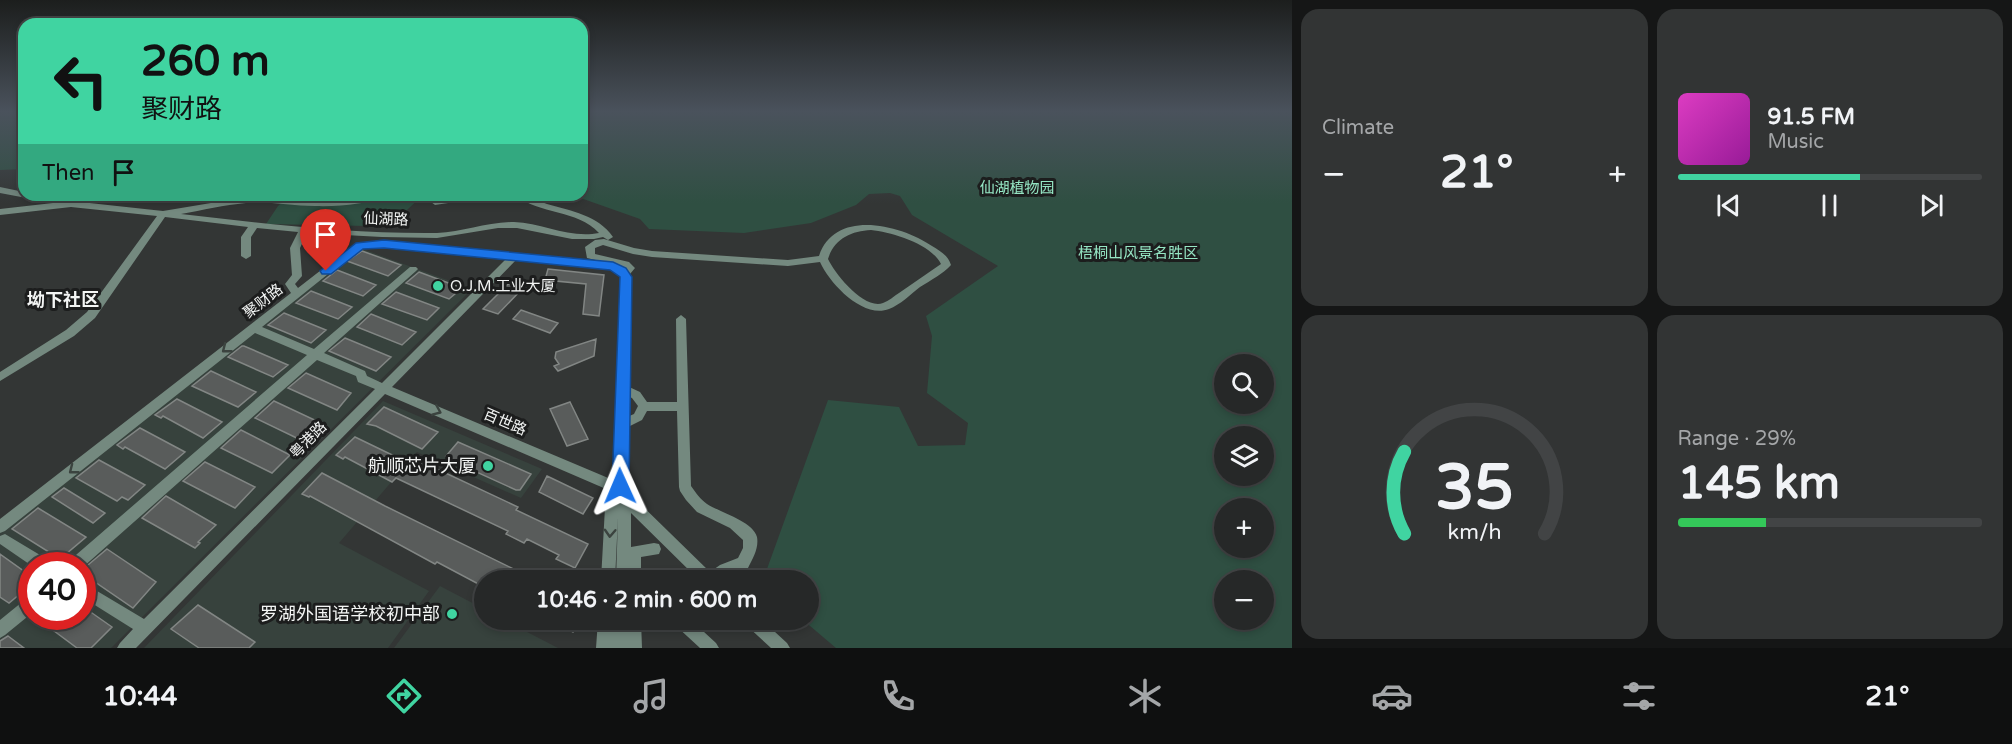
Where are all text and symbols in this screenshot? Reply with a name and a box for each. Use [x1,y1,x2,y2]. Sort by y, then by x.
text: 260 m [141,36,270,87]
icon: left [42,42,120,120]
text: 聚财路 [141,93,222,126]
text: 91.5 FM [1768,104,1855,130]
text: Climate [1322,116,1394,140]
text: Music [1768,130,1824,154]
text: 21° [1440,146,1513,200]
text: − [1322,155,1346,194]
text: + [1608,155,1626,194]
icon: arrive [107,156,140,189]
text: Then [42,160,95,186]
park label: 仙湖植物园 [979,179,1055,197]
icon: previous [1712,189,1745,222]
icon: pause [1813,189,1846,222]
icon: next [1915,189,1948,222]
pin [300,209,351,271]
street label: 仙湖路 [363,209,409,229]
icon: arrive [309,218,342,251]
park label: 梧桐山风景名胜区 [1078,244,1198,262]
place label: O.J.M.工业大厦 [450,277,555,295]
marker: O.J.M.工业大厦 [431,279,445,293]
street label: 聚财路 [240,280,286,322]
district label: 坳下社区 [27,289,99,311]
one-way arrow [222,342,233,353]
map controls [1214,354,1274,630]
button: search [1214,354,1274,414]
one-way arrow [431,404,442,416]
street label: 百世路 [481,405,529,439]
street label: 粤港路 [286,418,330,462]
button: layers [1214,426,1274,486]
text: Range · 29% [1678,427,1796,451]
text: 35 [1435,451,1513,526]
position arrow [588,454,652,518]
place label: 航顺芯片大厦 [368,455,476,477]
text: 145 km [1678,457,1840,511]
marker: 航顺芯片大厦 [481,459,495,473]
one-way arrow [69,462,80,473]
button: + [1214,498,1274,558]
text: km/h [1447,519,1501,545]
one-way arrow [604,529,617,538]
speed limit sign: 40 [18,552,96,630]
button: − [1214,570,1274,630]
text: 10:46 · 2 min · 600 m [536,587,757,613]
place label: 罗湖外国语学校初中部 [260,603,440,625]
marker: 罗湖外国语学校初中部 [445,607,459,621]
icon: directions [383,675,425,717]
icon: music [630,675,672,717]
icon: phone [877,675,919,717]
icon: climate [1124,675,1166,717]
icon: car [1371,675,1413,717]
icon: filters [1618,675,1660,717]
text: 10:44 [103,680,177,713]
text: 21° [1865,680,1909,713]

